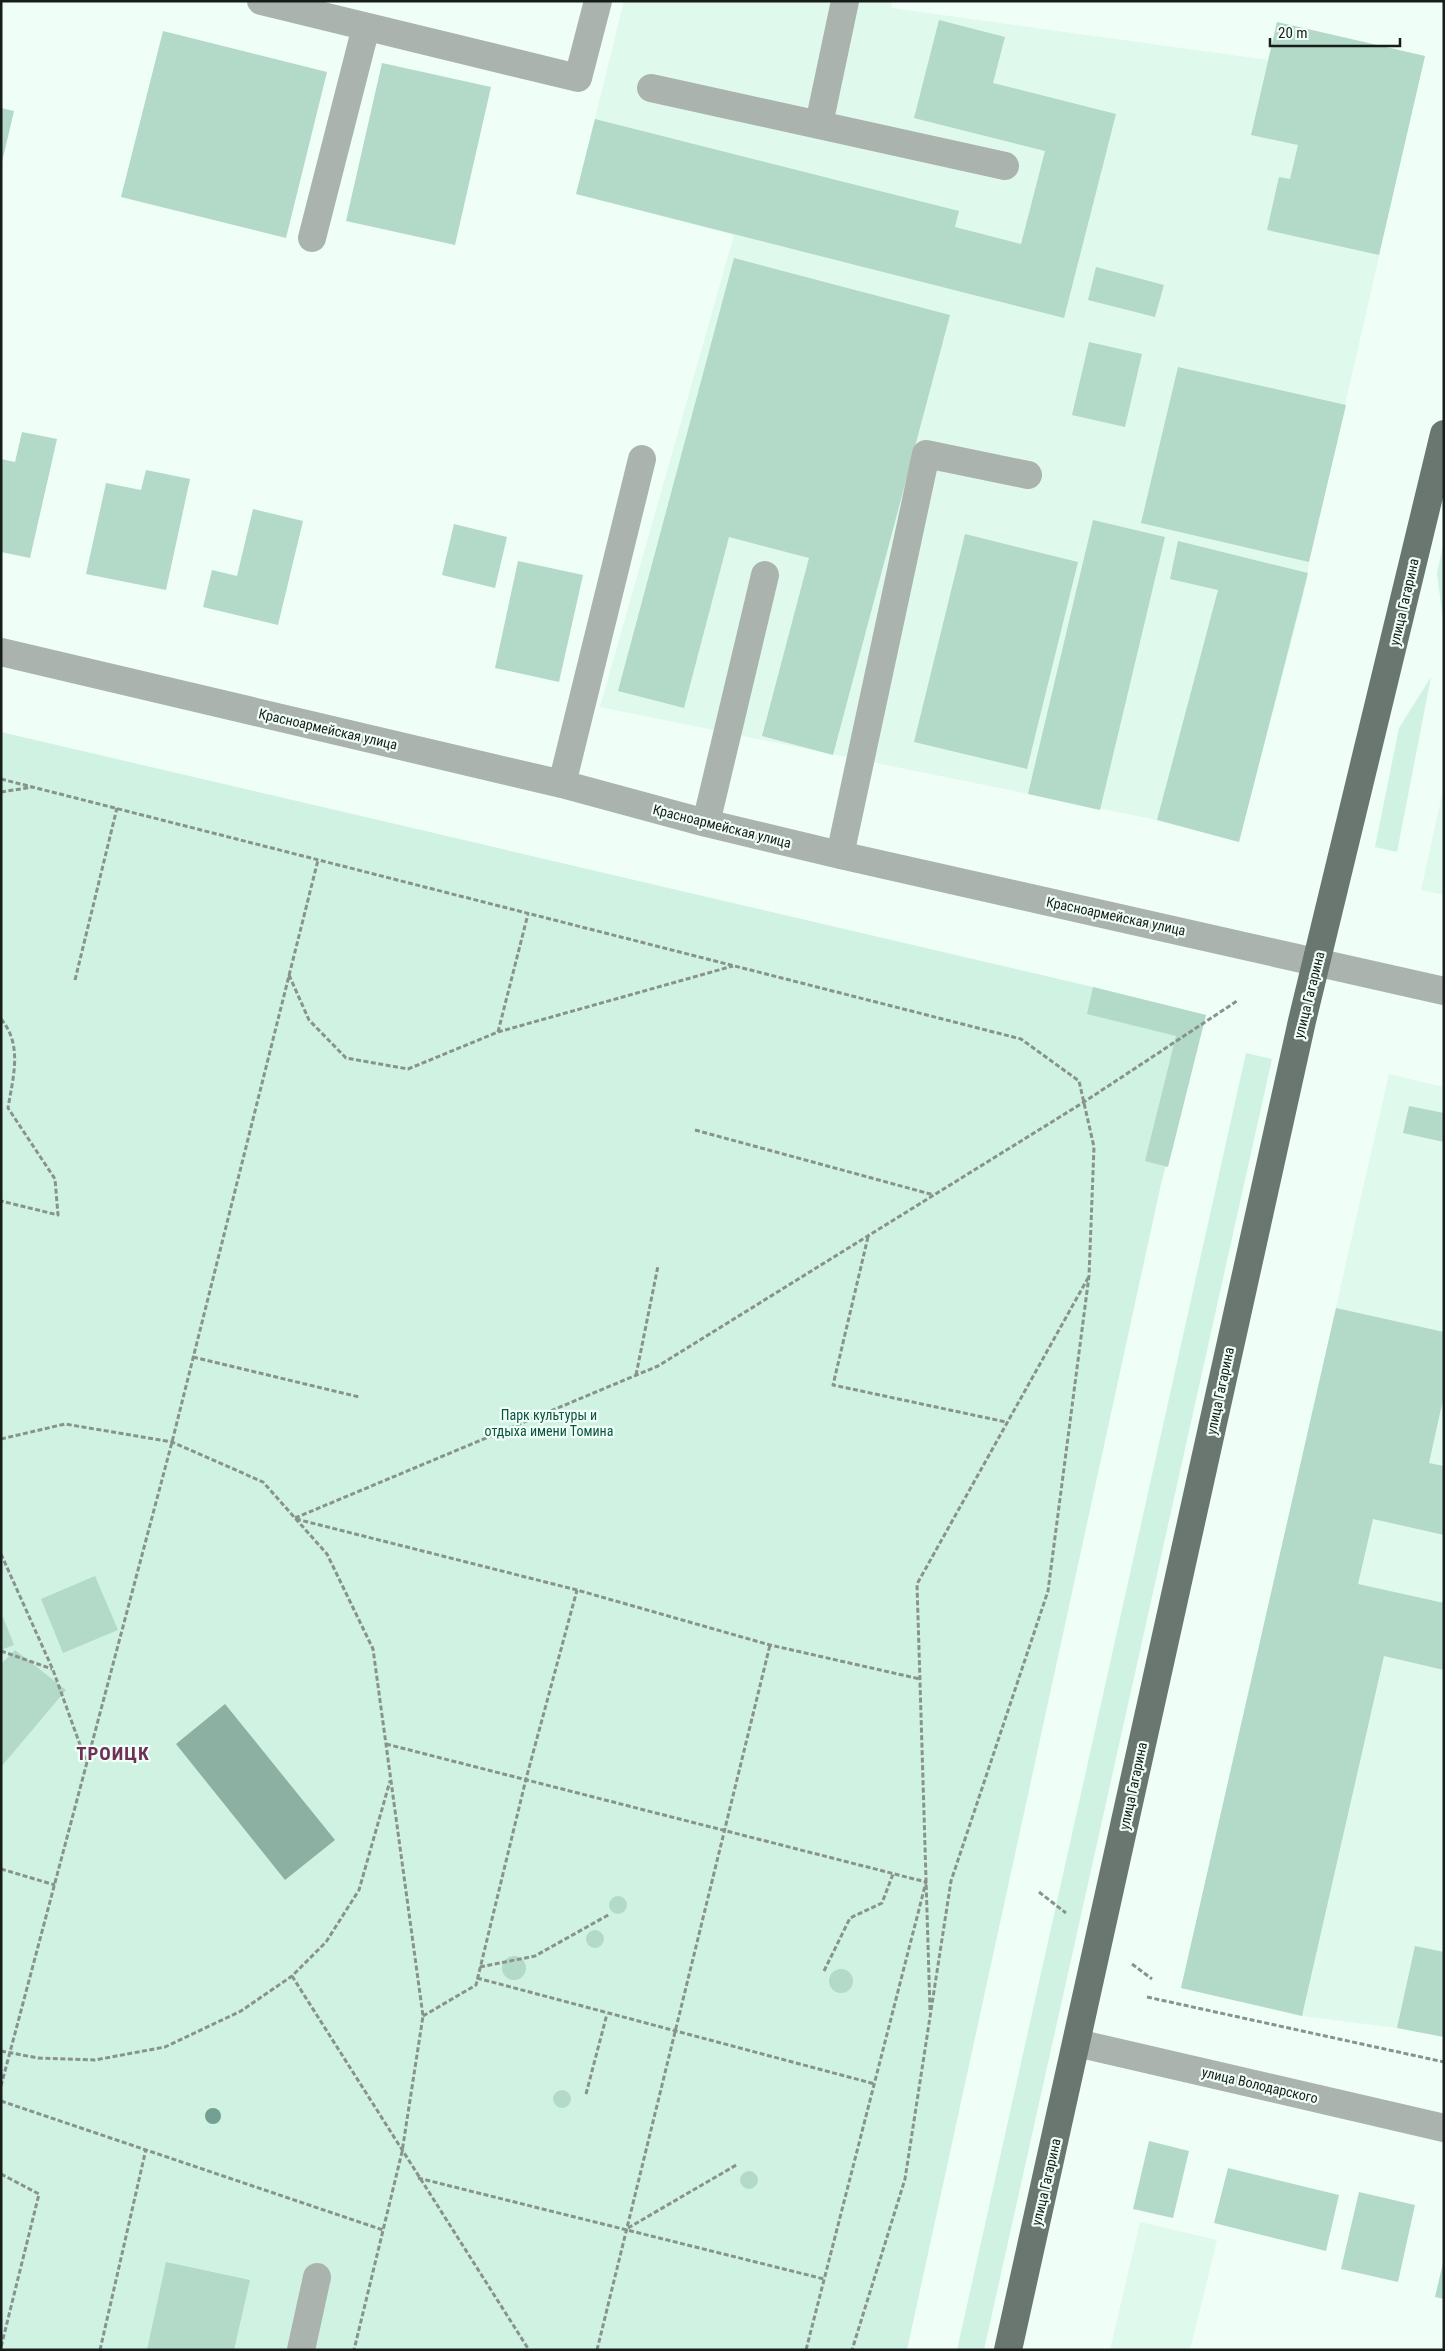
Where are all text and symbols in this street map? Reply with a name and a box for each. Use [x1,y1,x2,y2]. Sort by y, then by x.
scale bar [1270,15,1400,47]
text: 20 m [1278,24,1308,42]
street label: улица Гагарина [1386,557,1422,647]
street label: Красноармейская улица [257,705,399,753]
street label: Красноармейская улица [651,801,793,851]
street label: Красноармейская улица [1045,893,1187,939]
street label: улица Гагарина [1290,950,1328,1040]
street label: улица Гагарина [1203,1346,1237,1436]
park label: Парк культуры и отдыха имени Томина [485,1407,613,1439]
street label: улица Гагарина [1116,1741,1150,1831]
district label: ТРОИЦК [76,1742,150,1765]
street label: улица Володарского [1200,2064,1320,2106]
street label: улица Гагарина [1028,2137,1064,2227]

